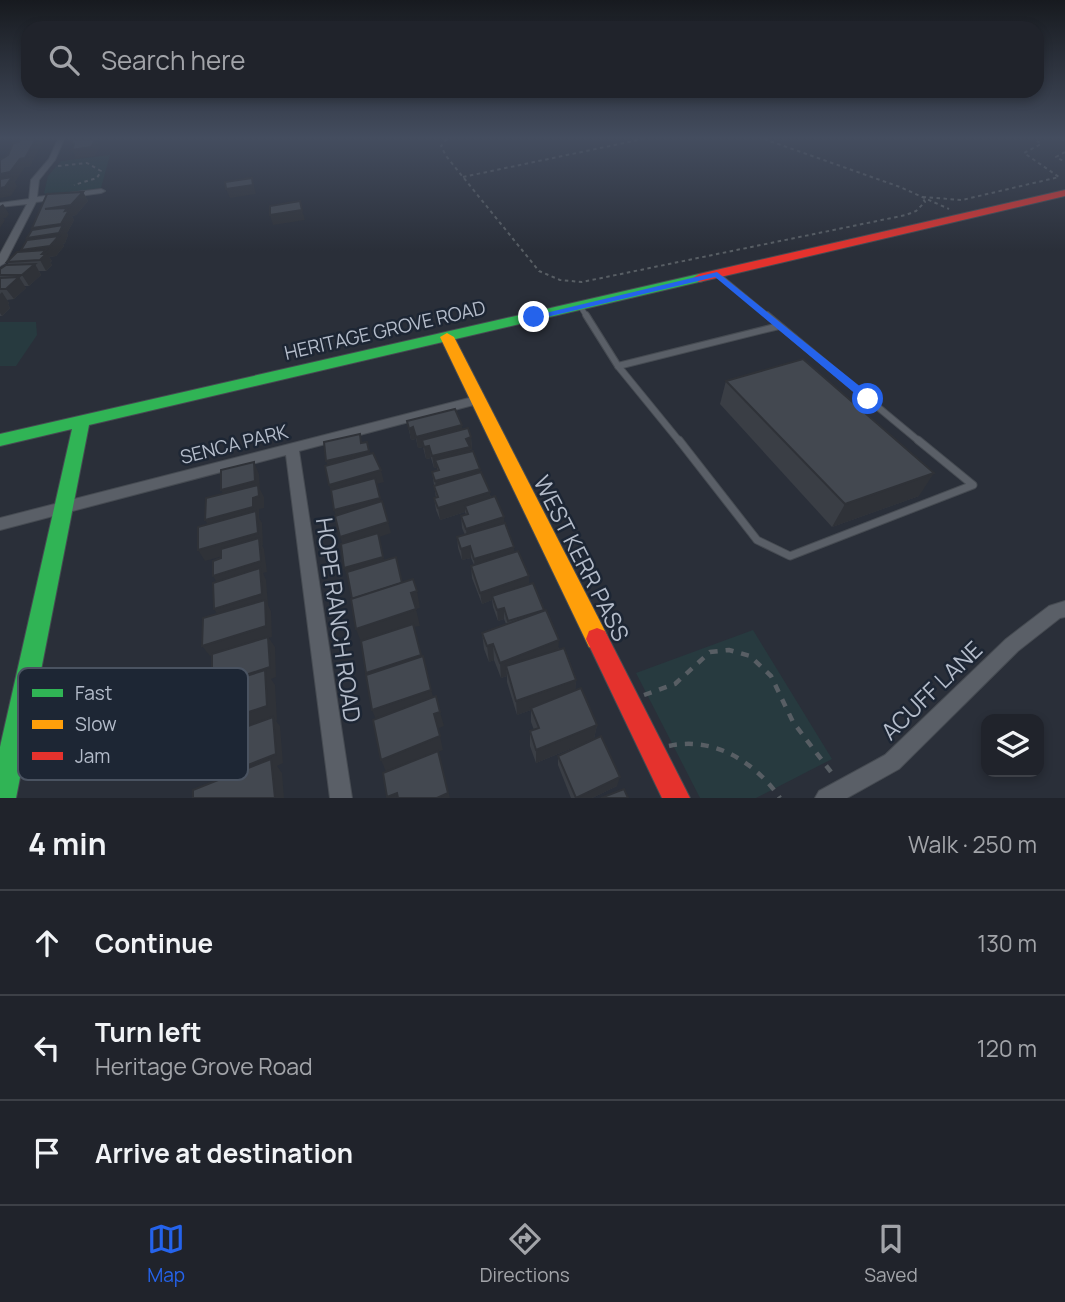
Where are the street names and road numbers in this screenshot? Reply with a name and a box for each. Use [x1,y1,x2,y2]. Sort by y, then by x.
street label: HERITAGE GROVE ROAD [282,294,488,366]
street label: SENCA PARK [177,418,291,470]
street label: WEST KERR PASS [526,470,638,646]
street label: HOPE RANCH ROAD [309,516,369,724]
street label: ACUFF LANE [873,633,989,747]

